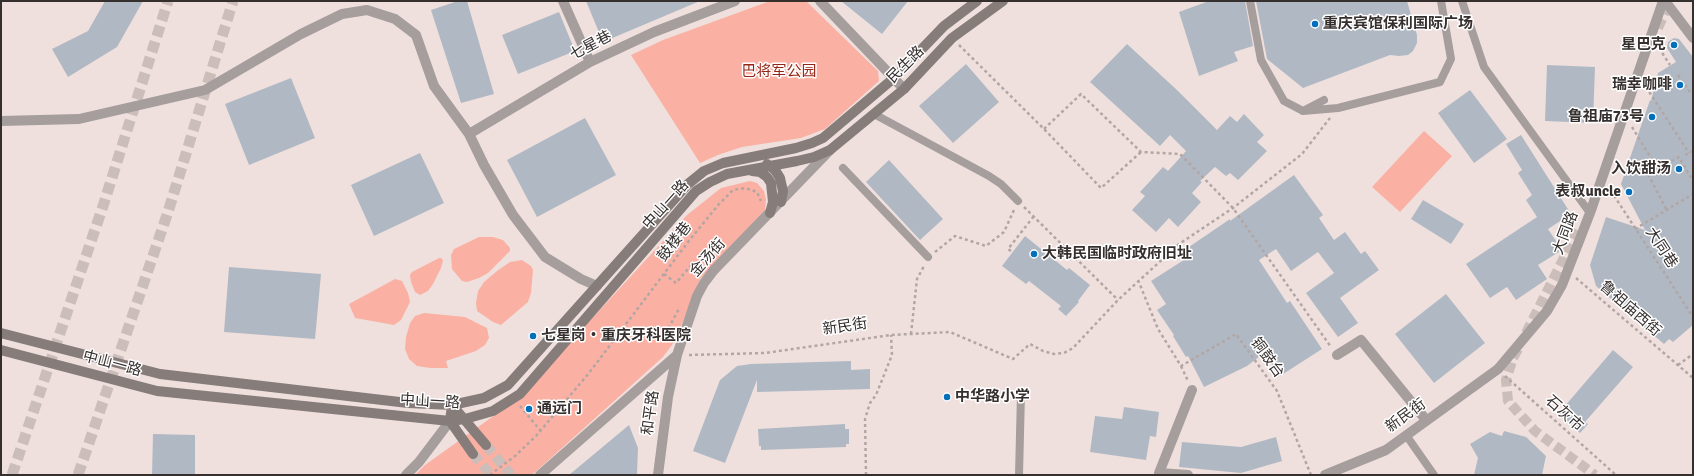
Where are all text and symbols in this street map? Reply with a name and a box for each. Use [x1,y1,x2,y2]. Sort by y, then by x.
place label: 重庆宾馆保利国际广场 [1323,15,1473,33]
marker: 重庆宾馆保利国际广场 [1310,19,1320,29]
street label: 七星巷 [567,27,615,65]
place label: 星巴克 [1621,36,1666,54]
marker: 星巴克 [1669,40,1679,50]
street label: 民生路 [884,43,928,87]
park label: 巴将军公园 [742,63,816,81]
place label: 瑞幸咖啡 [1612,76,1672,94]
marker: 瑞幸咖啡 [1675,80,1685,90]
place label: 鲁祖庙73号 [1568,108,1644,126]
marker: 鲁祖庙73号 [1647,112,1657,122]
place label: 入饮甜汤 [1611,160,1671,178]
marker: 入饮甜汤 [1674,164,1684,174]
street label: 中山一路 [639,177,693,233]
place label: 表叔uncle [1555,183,1621,201]
marker: 表叔uncle [1624,187,1634,197]
street label: 大同路 [1550,209,1582,257]
street label: 鼓楼巷 [654,219,696,265]
street label: 大同巷 [1641,224,1681,272]
street label: 金汤街 [686,235,730,281]
place label: 大韩民国临时政府旧址 [1042,245,1192,263]
marker: 大韩民国临时政府旧址 [1029,249,1039,259]
street label: 鲁祖庙西街 [1596,278,1664,340]
street label: 新民街 [821,315,869,339]
place label: 七星岗‧重庆牙科医院 [541,327,691,345]
marker: 七星岗‧重庆牙科医院 [528,331,538,341]
street label: 铜鼓台 [1246,335,1288,381]
street label: 中山一路 [81,348,143,380]
place label: 中华路小学 [955,388,1030,406]
street label: 和平路 [639,389,663,437]
street label: 中山一路 [400,391,460,413]
marker: 中华路小学 [942,392,952,402]
street label: 石灰市 [1541,392,1587,436]
street label: 新民街 [1383,395,1429,437]
place label: 通远门 [537,400,582,418]
marker: 通远门 [524,404,534,414]

